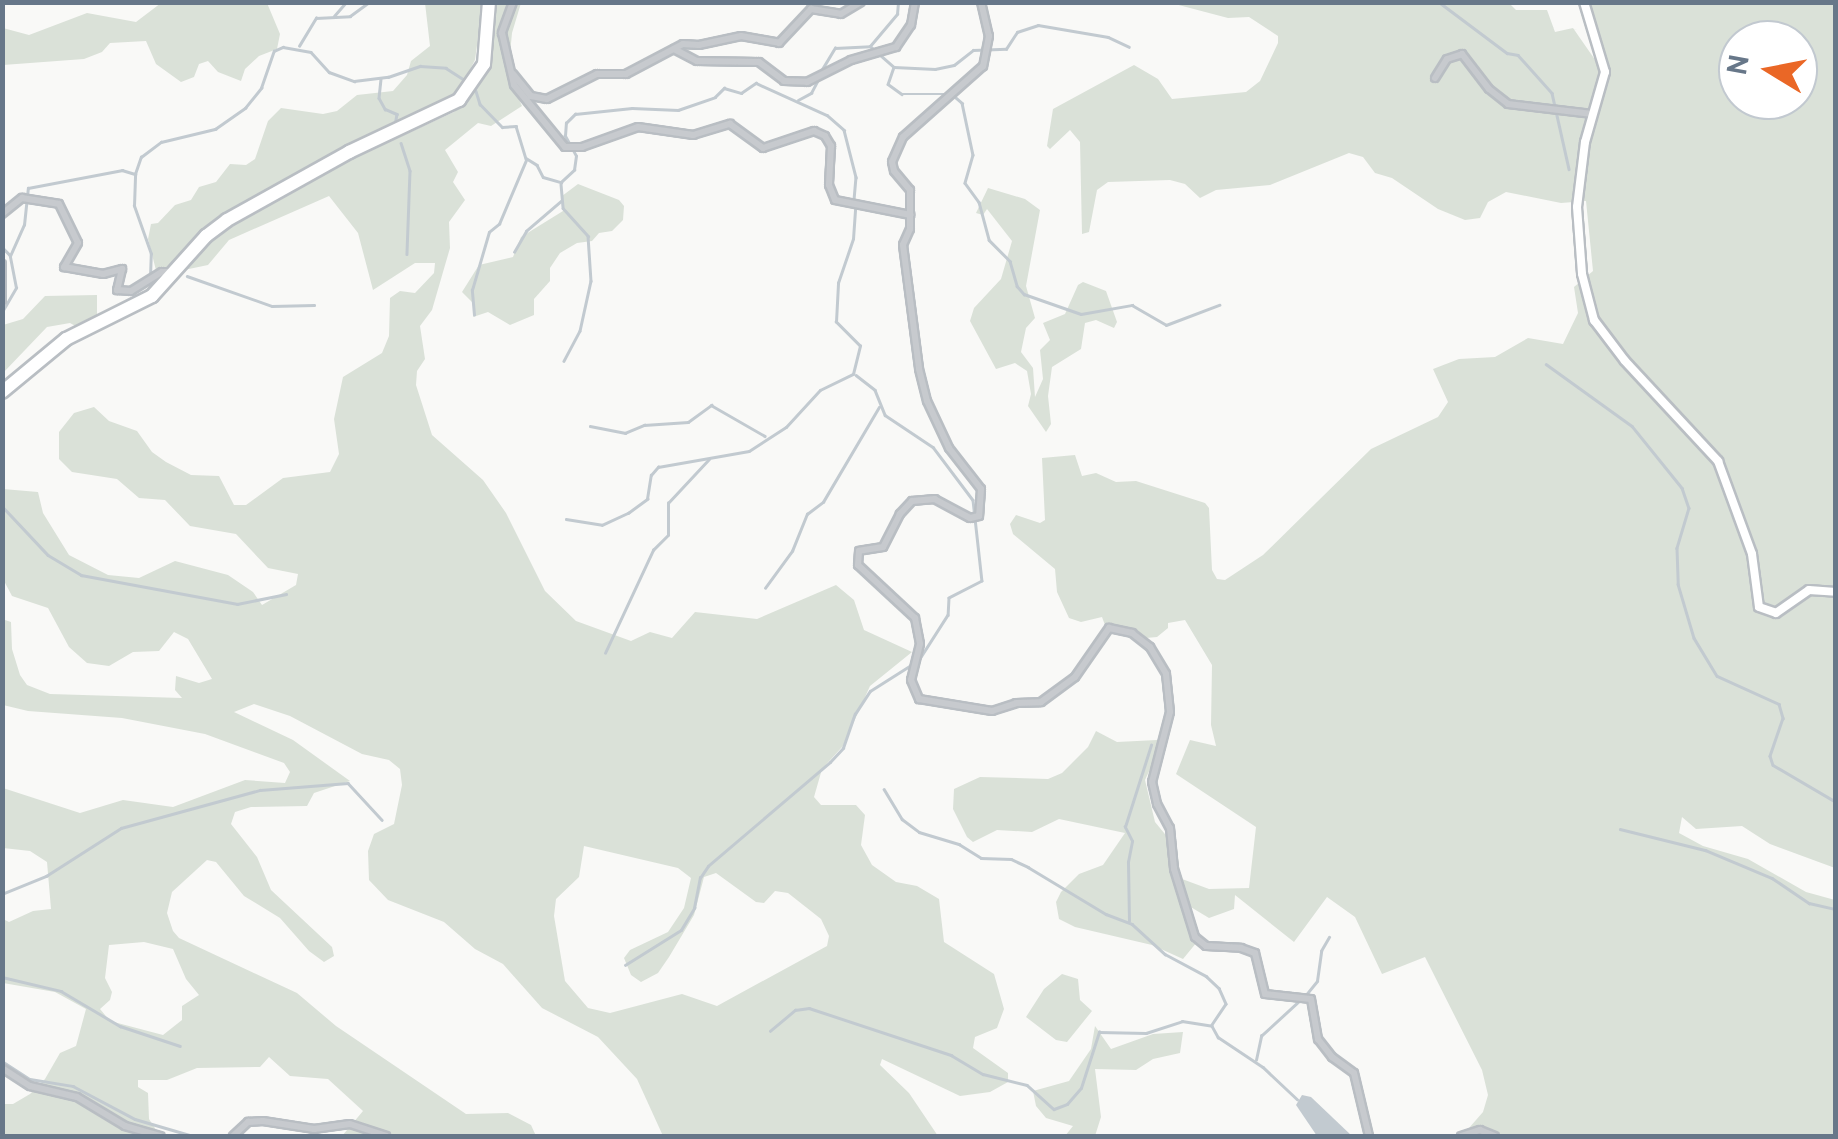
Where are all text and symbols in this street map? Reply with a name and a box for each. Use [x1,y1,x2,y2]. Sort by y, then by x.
north arrow [1718,20,1818,120]
text: N [1721,52,1760,78]

